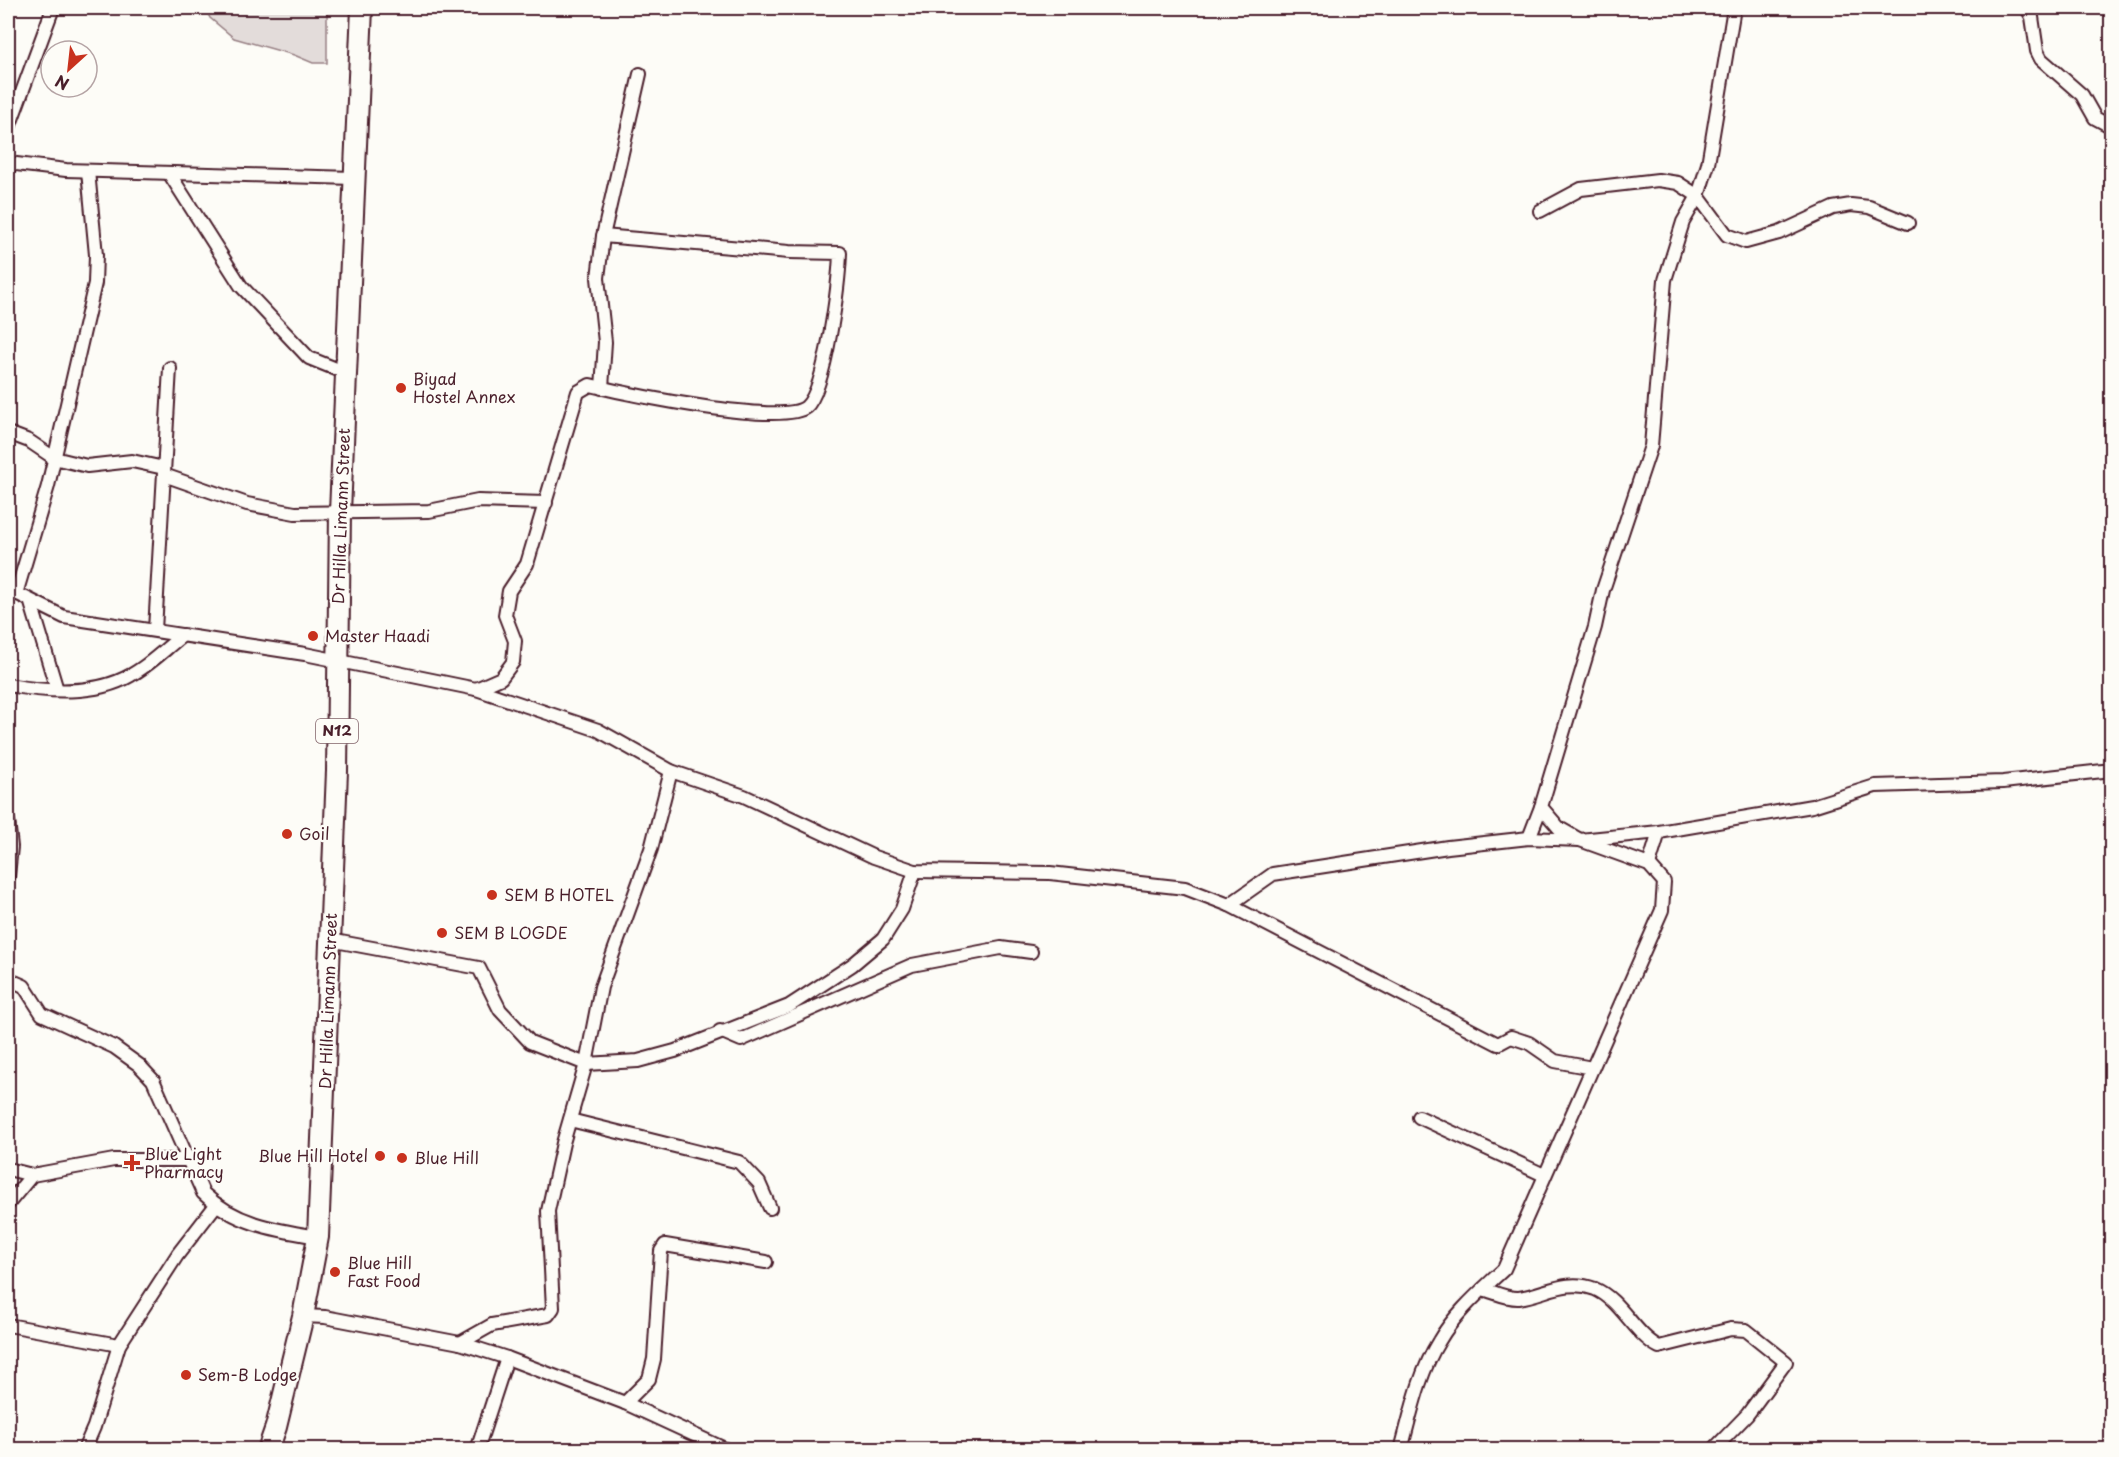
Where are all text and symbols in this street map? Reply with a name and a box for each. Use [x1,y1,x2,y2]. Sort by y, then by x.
north arrow [39,39,99,99]
text: N [51,70,73,97]
place label: Biyad Hostel Annex [413,366,515,408]
marker: Biyad Hostel Annex [394,381,408,395]
street label: Dr Hilla Limann Street [325,427,355,604]
place label: Master Haadi [325,623,430,647]
marker: Master Haadi [306,629,320,643]
road number: N12 [316,719,358,743]
place label: Goil [299,821,330,845]
marker: Goil [280,827,294,841]
place label: SEM B HOTEL [504,882,614,906]
marker: SEM B HOTEL [485,888,499,902]
street label: Dr Hilla Limann Street [312,912,342,1089]
place label: SEM B LOGDE [454,920,568,944]
marker: SEM B LOGDE [435,926,449,940]
place label: Blue Light Pharmacy [144,1141,224,1183]
place label: Blue Hill Hotel [258,1143,368,1167]
place label: Blue Hill [414,1145,479,1169]
marker: Blue Hill Hotel [373,1149,387,1163]
marker: Blue Hill [395,1151,409,1165]
marker: Blue Light Pharmacy [125,1156,139,1170]
place label: Blue Hill Fast Food [347,1250,421,1292]
marker: Blue Hill Fast Food [328,1265,342,1279]
place label: Sem-B Lodge [198,1362,297,1386]
marker: Sem-B Lodge [179,1368,193,1382]

